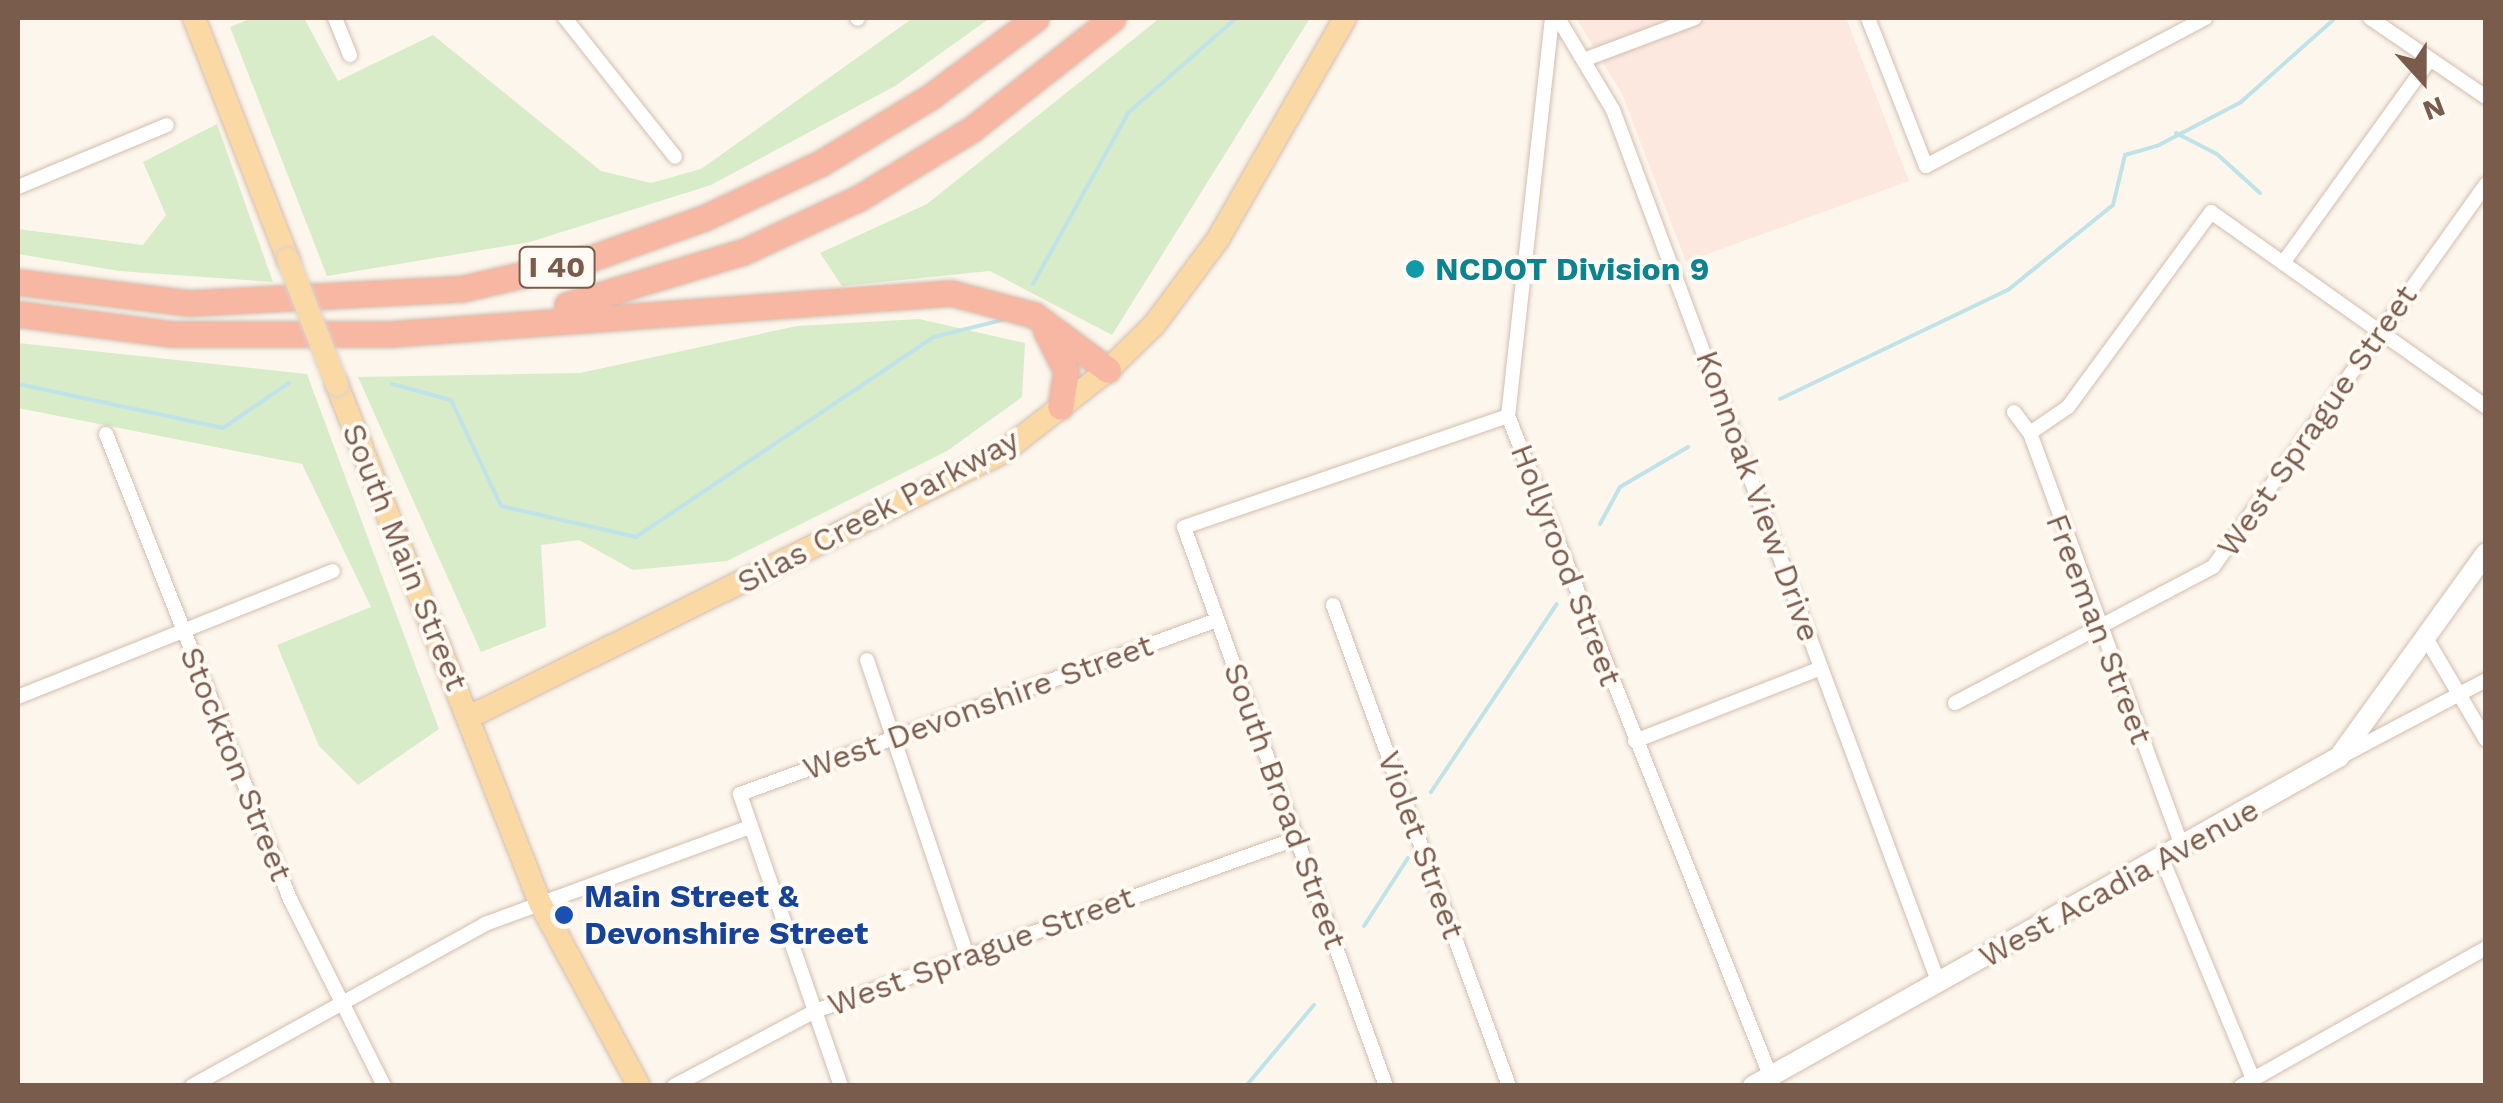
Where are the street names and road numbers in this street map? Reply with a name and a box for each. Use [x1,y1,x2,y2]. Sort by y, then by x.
road number: I 40 [517,242,597,292]
street label: West Sprague Street [2209,278,2425,564]
street label: Konnoak View Drive [1687,344,1829,648]
street label: South Main Street [334,418,476,696]
street label: Silas Creek Parkway [730,420,1026,602]
street label: Hollyrood Street [1502,439,1630,691]
street label: Freeman Street [2037,509,2161,749]
street label: West Devonshire Street [798,626,1158,788]
street label: Stockton Street [172,641,300,887]
street label: South Broad Street [1215,658,1355,954]
street label: Violet Street [1369,746,1473,944]
street label: West Acadia Avenue [1971,789,2267,977]
street label: West Sprague Street [823,878,1139,1024]

